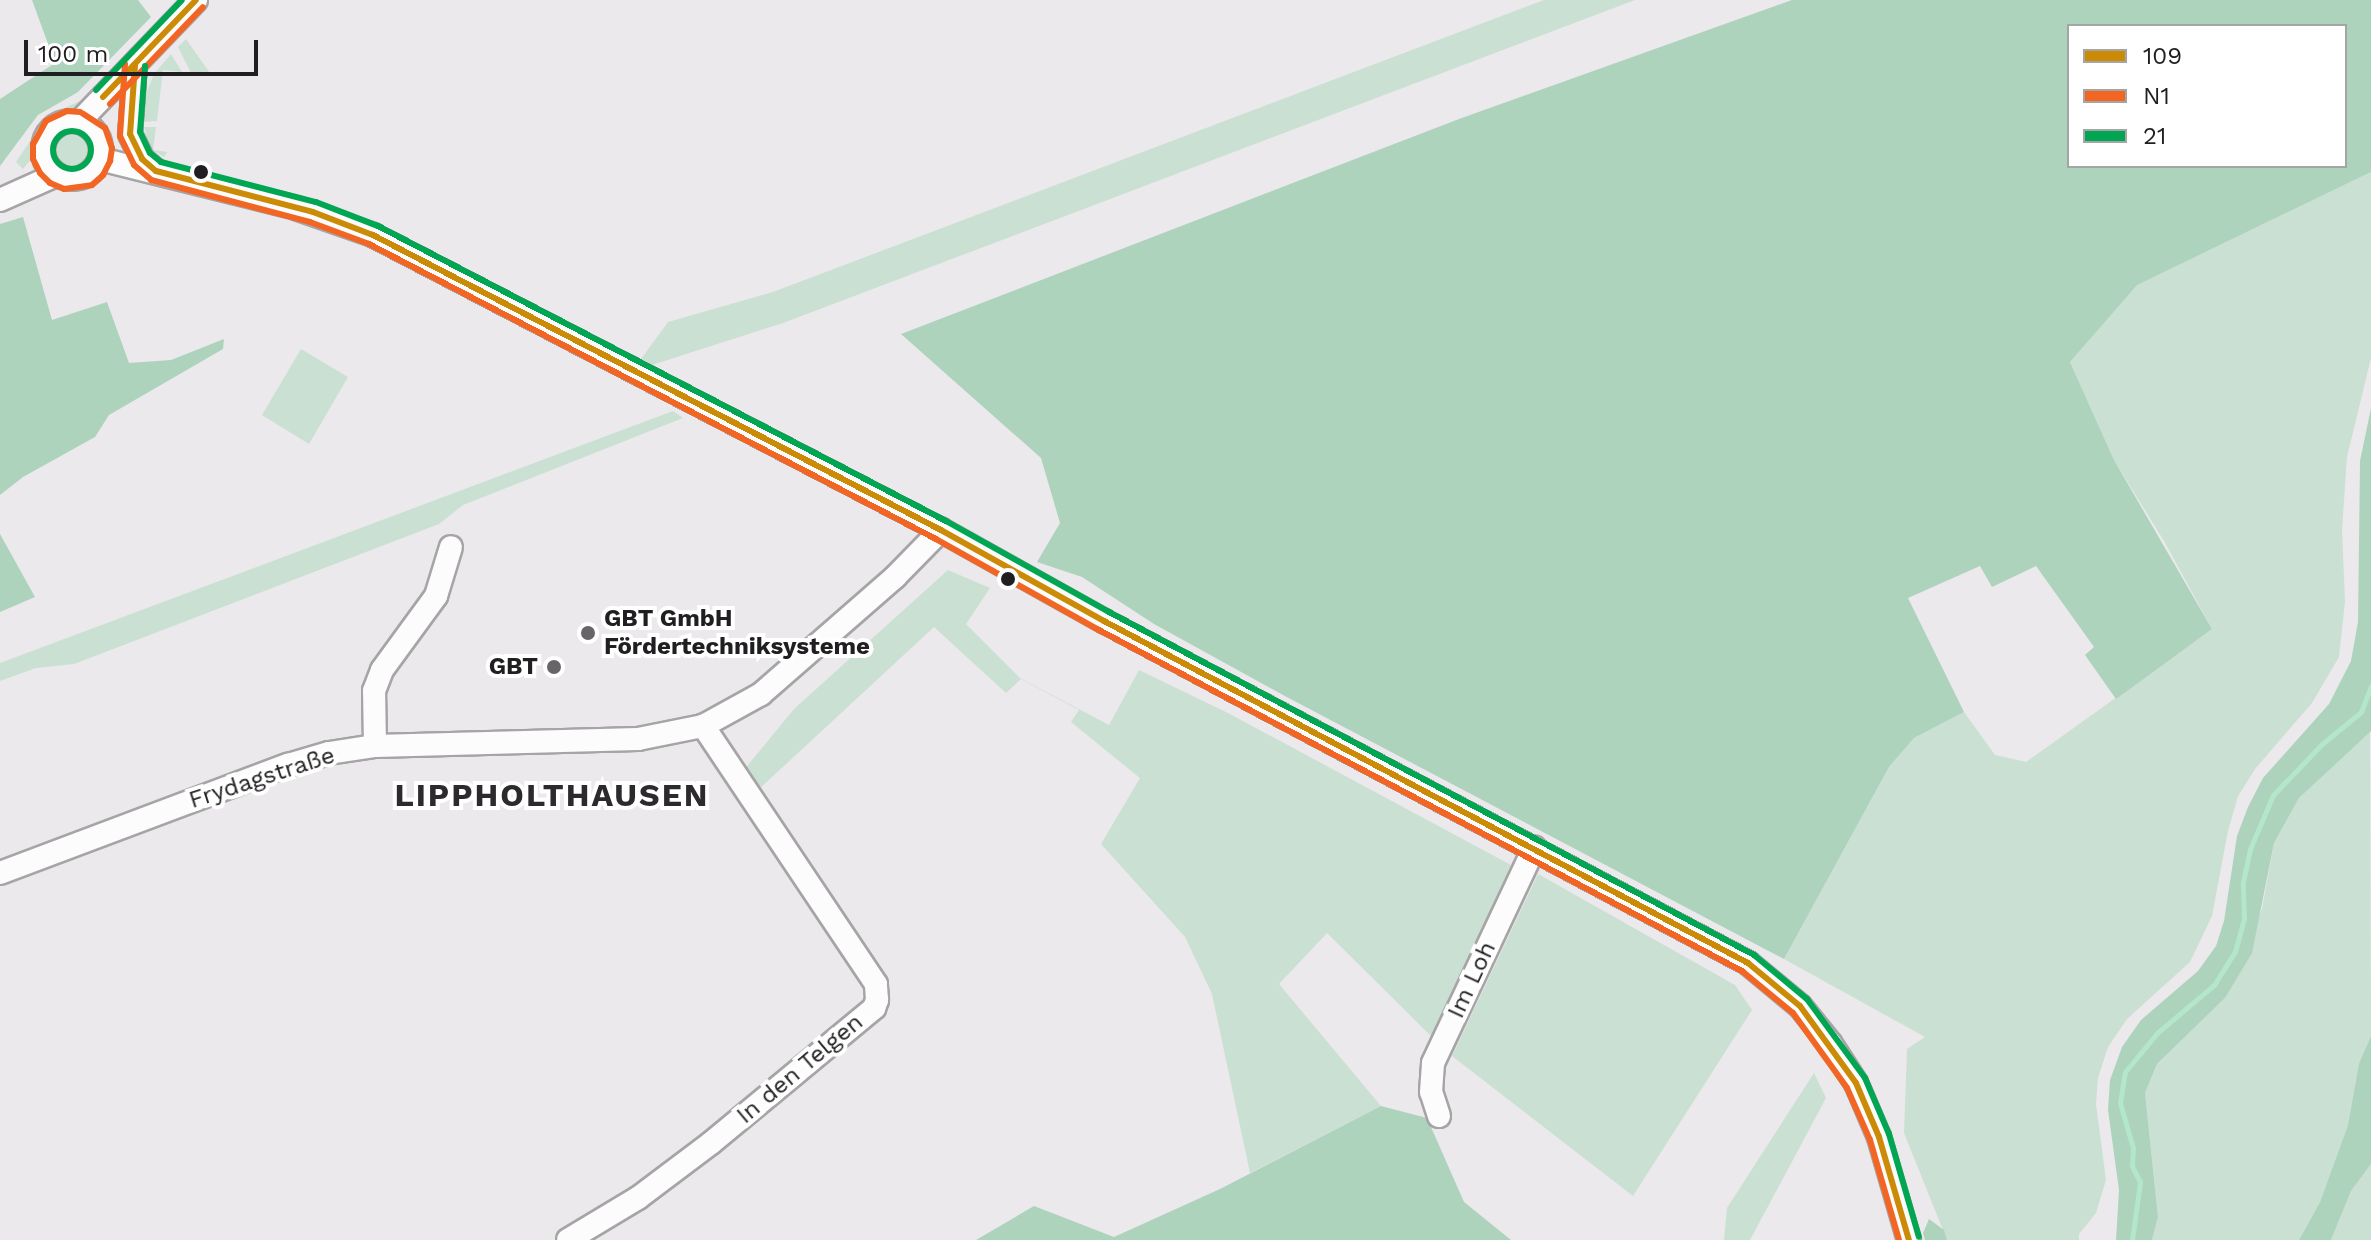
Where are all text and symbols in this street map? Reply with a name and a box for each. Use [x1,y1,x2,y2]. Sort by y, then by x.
scale bar [28,24,262,74]
legend [2067,24,2347,168]
text: 100 m [38,40,108,68]
text: 109 [2143,42,2182,70]
text: N1 [2143,82,2170,110]
text: 21 [2143,122,2166,150]
unlabelled marker [193,164,209,180]
unlabelled marker [1000,571,1016,587]
place label: GBT GmbH Fördertechniksysteme [604,605,870,661]
marker: GBT GmbH Fördertechniksysteme [579,624,597,642]
place label: GBT [489,653,538,681]
marker: GBT [545,658,563,676]
street label: Frydagstraße [185,741,339,815]
district label: LIPPHOLTHAUSEN [394,776,710,814]
street label: Im Loh [1442,937,1502,1023]
street label: In den Telgen [731,1008,869,1130]

